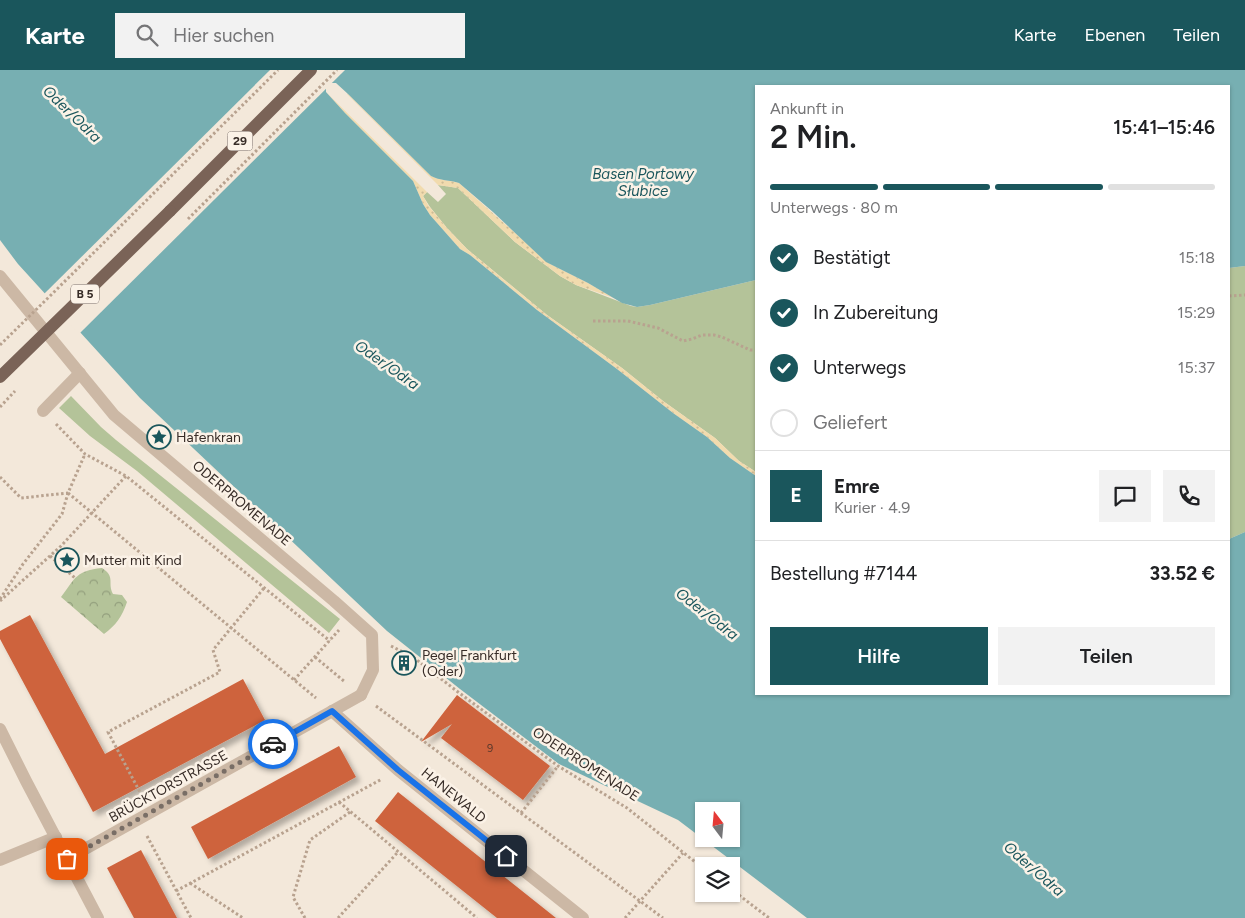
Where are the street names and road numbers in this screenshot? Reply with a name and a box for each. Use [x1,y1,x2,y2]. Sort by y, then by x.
road number: 29 [228,131,252,150]
road number: B 5 [71,284,99,303]
street label: ODERPROMENADE [189,457,295,550]
street label: ODERPROMENADE [529,724,642,805]
street label: BRÜCKTORSTRASSE [106,747,231,826]
street label: HANEWALD [418,764,490,827]

